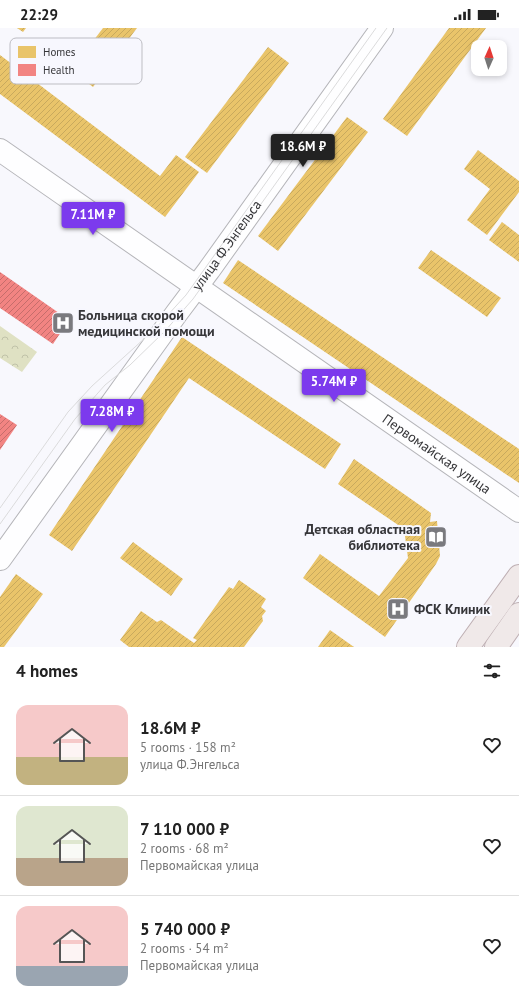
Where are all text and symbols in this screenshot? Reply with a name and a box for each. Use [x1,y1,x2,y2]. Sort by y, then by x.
text: 22:29 [20,5,58,24]
legend [10,38,142,84]
north arrow [471,40,507,76]
map controls [471,40,507,76]
text: Homes [43,45,76,59]
text: Health [43,63,74,77]
pin: 18.6M ₽ [266,134,340,168]
text: 18.6M ₽ [280,138,326,155]
street label: улица Ф.Энгельса [188,196,265,294]
pin: 7.11M ₽ [56,202,130,236]
text: 7.11M ₽ [71,206,115,223]
place label: Больница скорой медицинской помощи [78,306,215,340]
hospital icon: Больница скорой медицинской помощи [50,310,76,336]
pin: 5.74M ₽ [297,369,371,403]
text: 5.74M ₽ [311,373,357,390]
pin: 7.28M ₽ [75,399,149,433]
text: 7.28M ₽ [90,403,134,420]
street label: Первомайская улица [379,410,495,498]
place label: Детская областная библиотека [305,520,420,554]
library icon: Детская областная библиотека [423,524,449,550]
hospital icon: ФСК Клиник [385,596,411,622]
place label: ФСК Клиник [414,600,490,618]
text: 4 homes [16,660,78,682]
icon: filters [481,660,503,682]
text: 18.6M ₽ [140,717,201,739]
icon: home [48,721,96,769]
icon: heart [481,734,503,756]
text: 5 rooms · 158 m² [140,739,236,756]
text: улица Ф.Энгельса [140,756,240,773]
text: 7 110 000 ₽ [140,818,229,840]
icon: home [48,822,96,870]
icon: heart [481,835,503,857]
text: 2 rooms · 68 m² [140,840,229,857]
text: Первомайская улица [140,857,259,874]
text: 5 740 000 ₽ [140,918,230,940]
icon: home [48,922,96,970]
icon: heart [481,935,503,957]
text: 2 rooms · 54 m² [140,940,229,957]
text: Первомайская улица [140,957,259,974]

